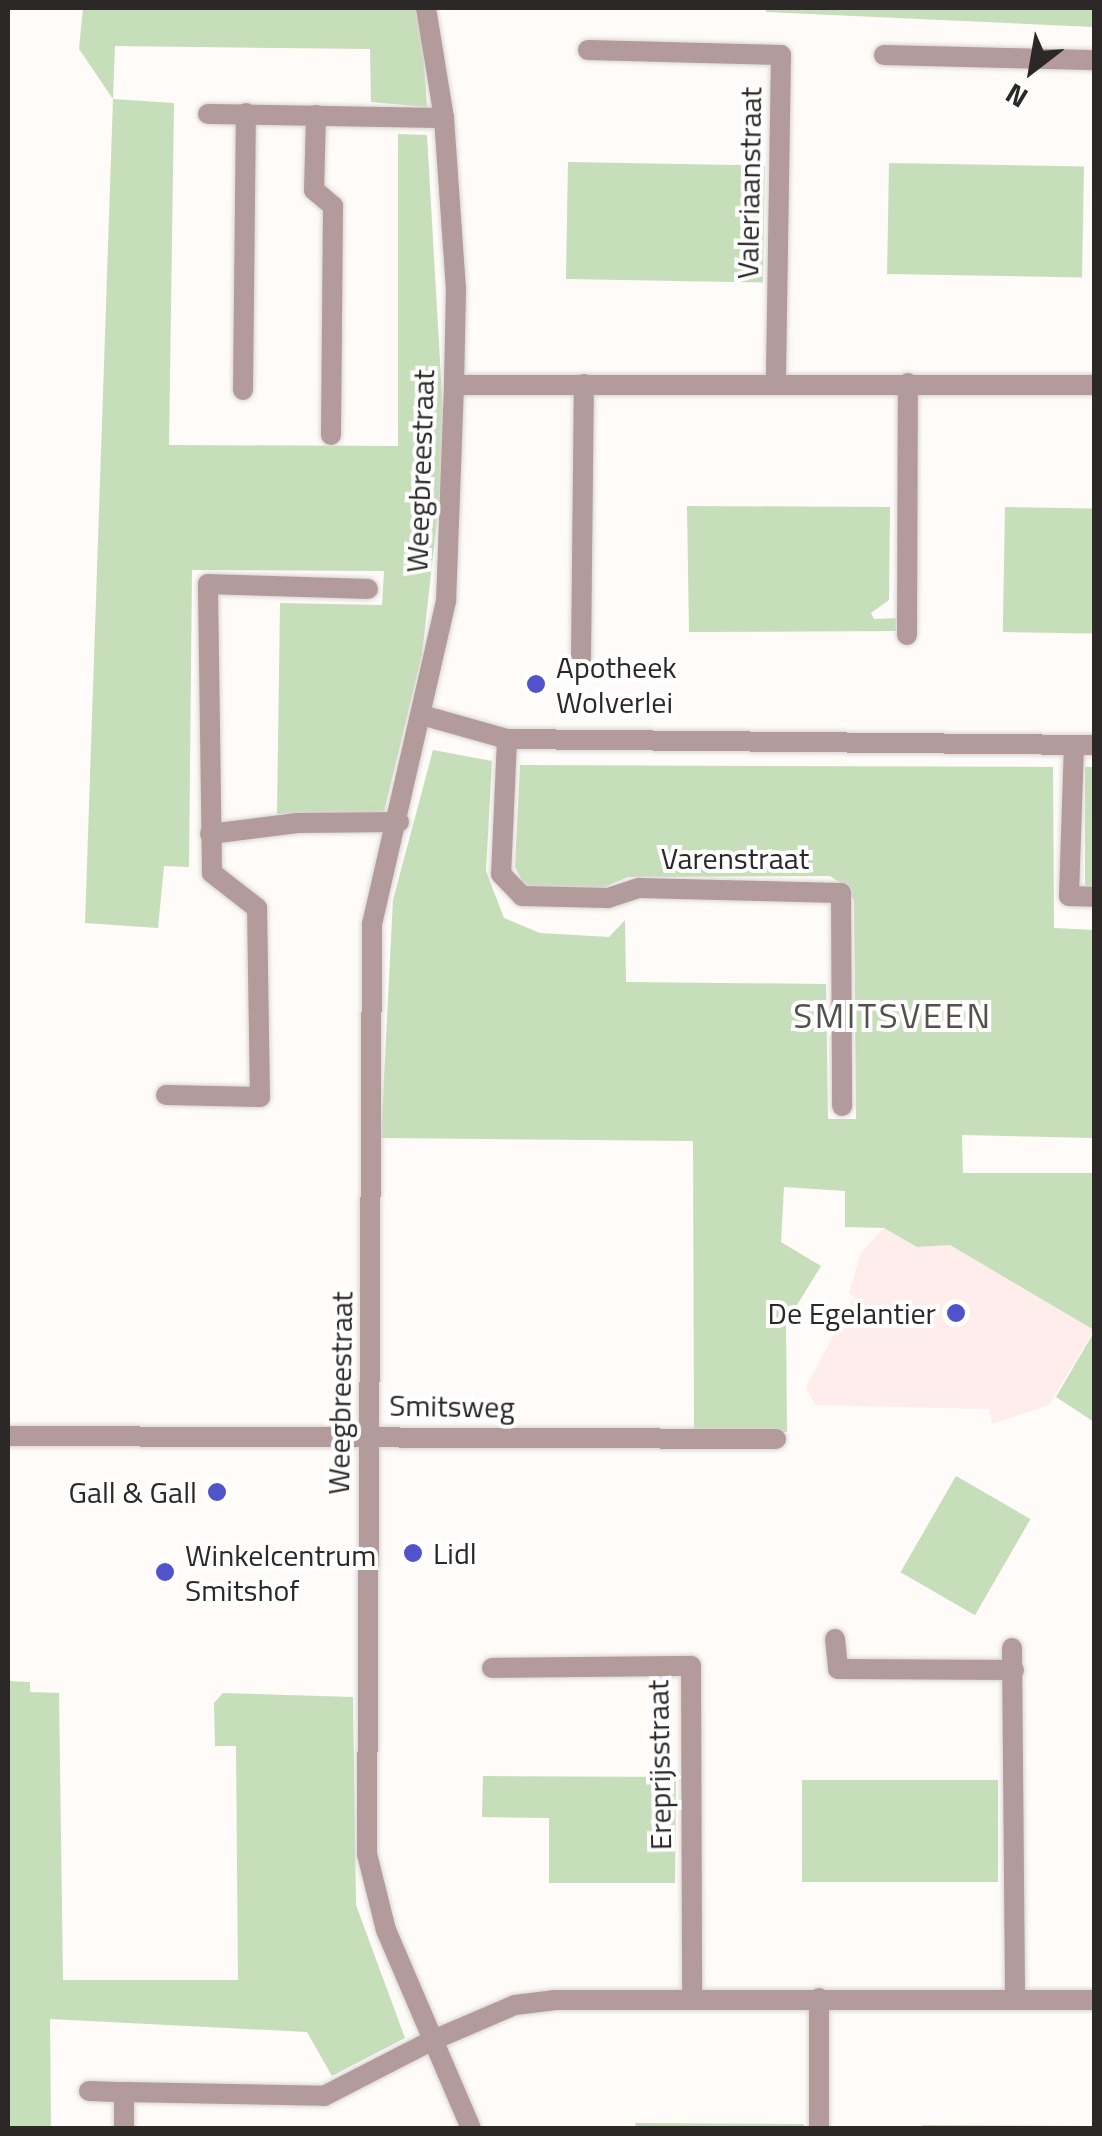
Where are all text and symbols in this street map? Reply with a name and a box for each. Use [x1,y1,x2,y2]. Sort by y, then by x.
north arrow [982,20,1082,120]
text: N [997,73,1036,120]
street label: Valeriaanstraat [729,87,769,279]
street label: Weegbreestraat [398,369,442,573]
place label: Apotheek Wolverlei [556,649,677,720]
marker: Apotheek Wolverlei [525,673,547,695]
street label: Varenstraat [661,840,809,876]
district label: SMITSVEEN [793,994,993,1036]
street label: Weegbreestraat [320,1291,360,1495]
place label: De Egelantier [768,1295,936,1331]
marker: De Egelantier [945,1302,967,1324]
street label: Smitsweg [389,1387,515,1425]
place label: Gall & Gall [68,1474,197,1510]
marker: Gall & Gall [206,1481,228,1503]
place label: Lidl [433,1535,477,1571]
place label: Winkelcentrum Smitshof [185,1537,376,1608]
marker: Lidl [402,1542,424,1564]
marker: Winkelcentrum Smitshof [154,1561,176,1583]
street label: Ereprijsstraat [640,1679,678,1851]

